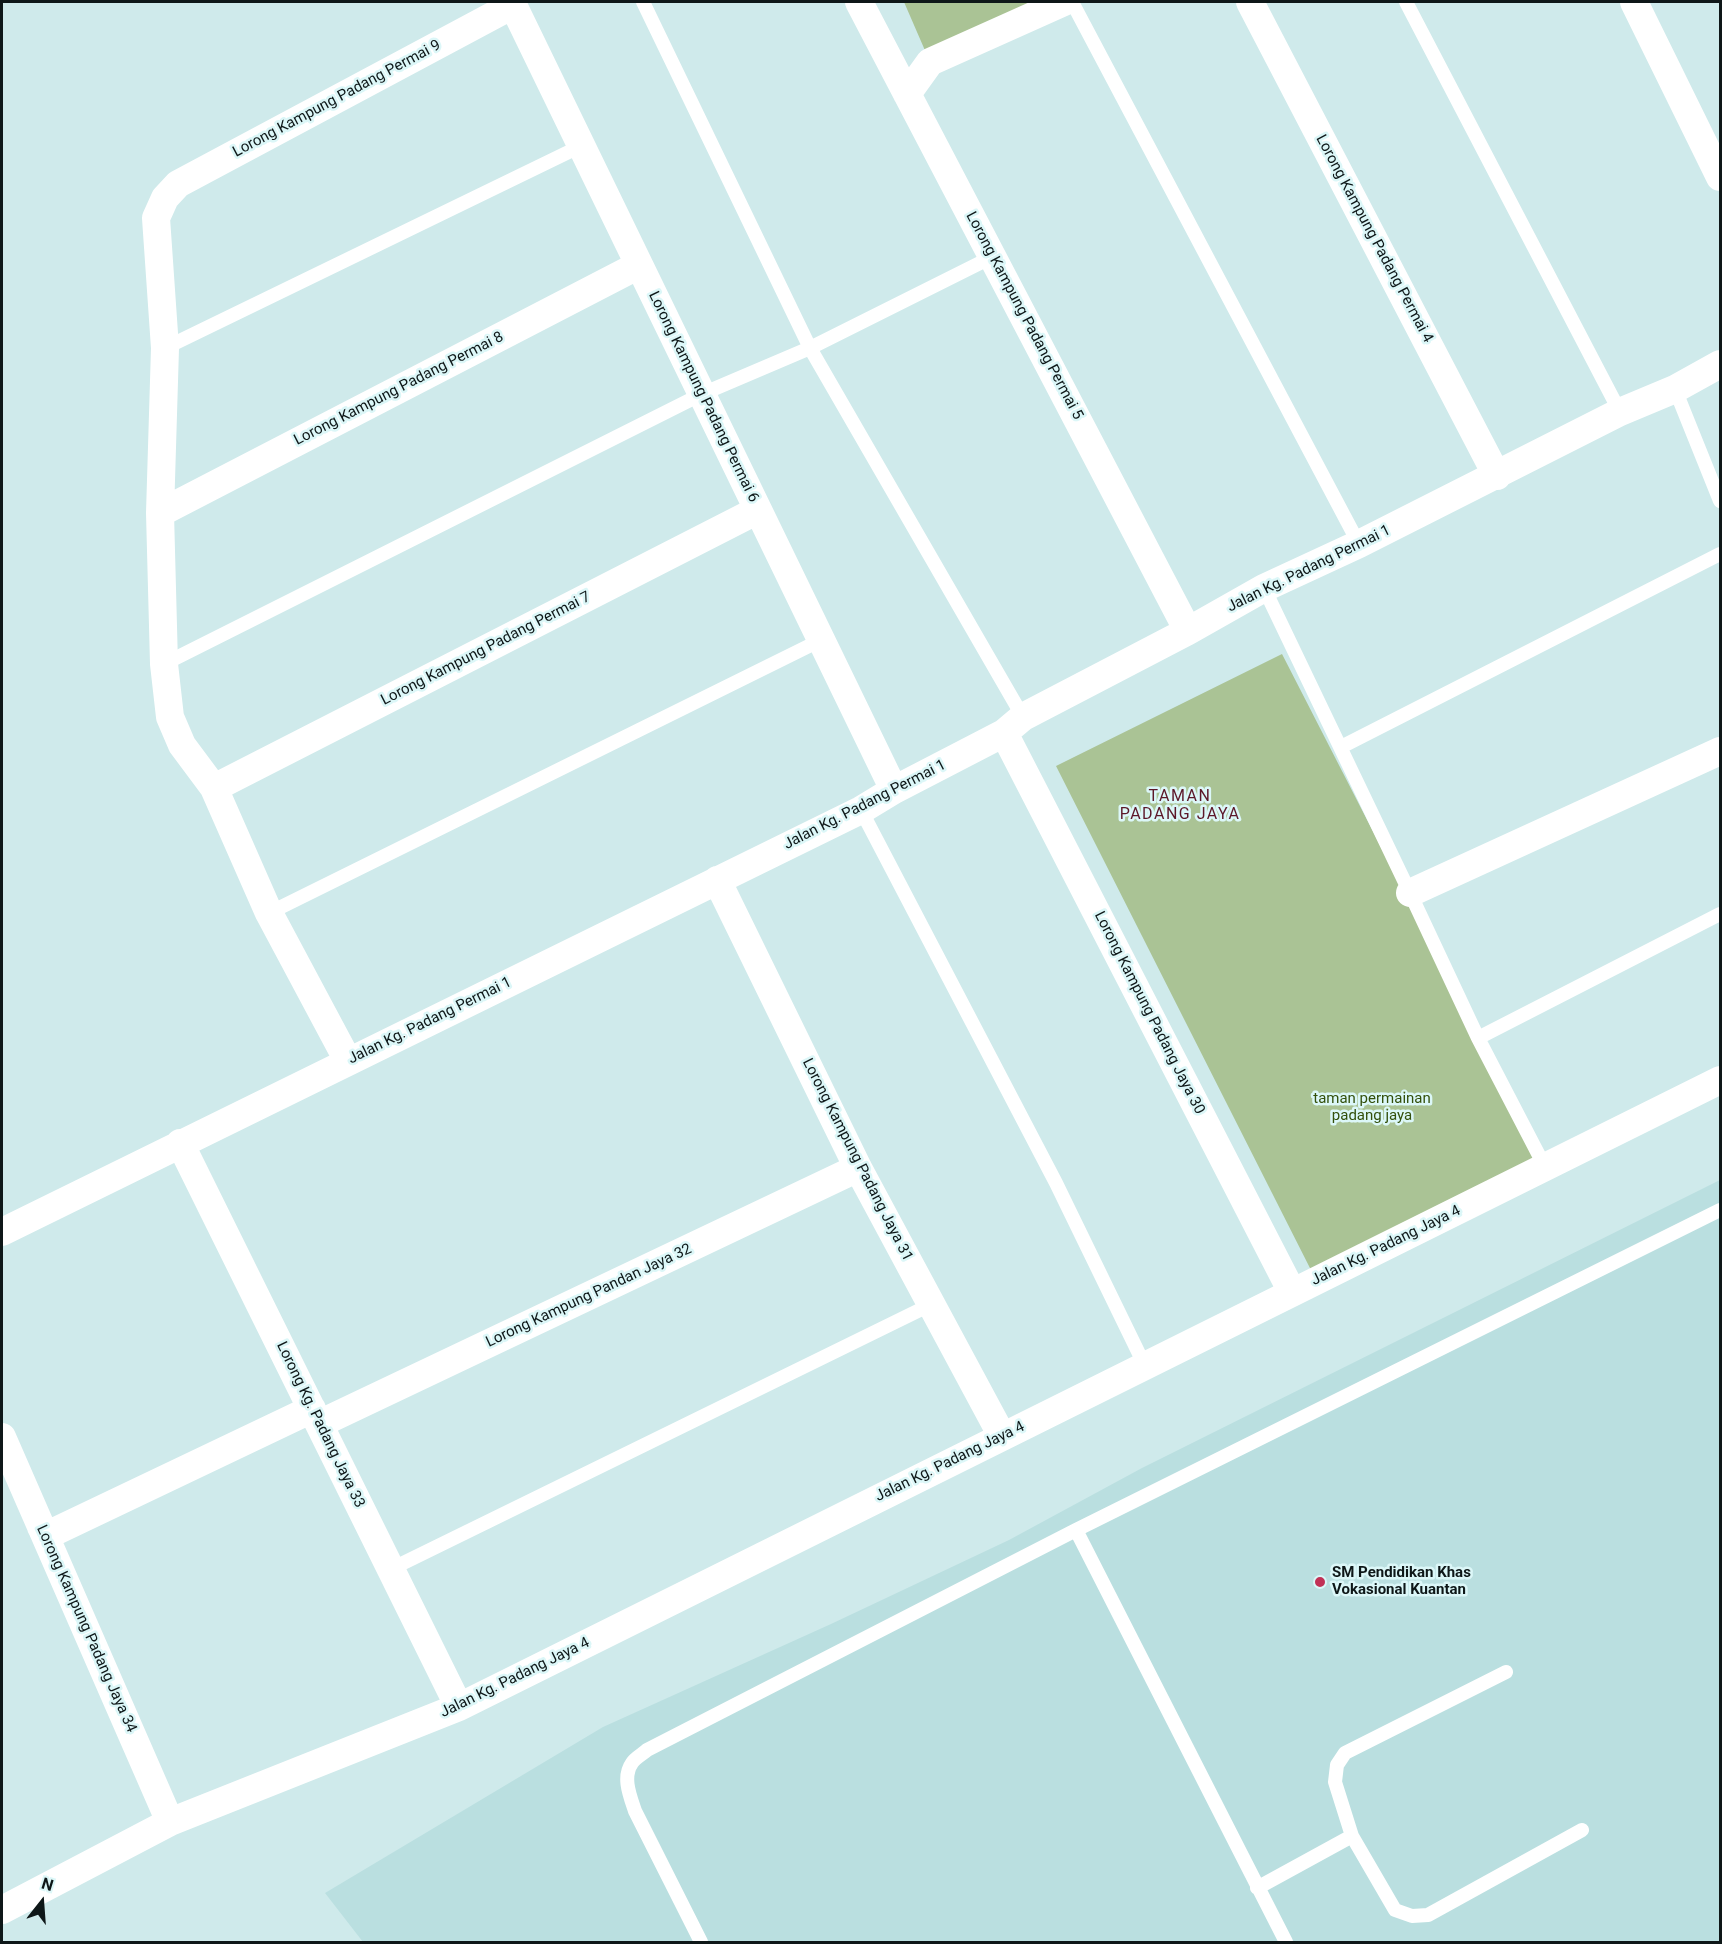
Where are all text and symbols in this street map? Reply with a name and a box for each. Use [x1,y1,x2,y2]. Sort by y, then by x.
street label: Lorong Kampung Padang Permai 9 [230,36,444,162]
street label: Lorong Kampung Padang Permai 4 [1311,132,1437,346]
street label: Lorong Kampung Padang Permai 5 [961,209,1087,423]
street label: Lorong Kampung Padang Permai 6 [644,289,762,505]
street label: Lorong Kampung Padang Permai 8 [291,328,507,450]
street label: Jalan Kg. Padang Permai 1 [1224,522,1394,616]
street label: Lorong Kampung Padang Permai 7 [378,588,594,710]
street label: Jalan Kg. Padang Permai 1 [781,756,949,854]
district label: TAMAN PADANG JAYA [1120,787,1240,825]
street label: Lorong Kampung Padang Jaya 30 [1090,909,1208,1117]
street label: Jalan Kg. Padang Permai 1 [345,974,515,1068]
street label: Lorong Kampung Padang Jaya 31 [798,1056,916,1264]
park label: taman permainan padang jaya [1313,1090,1431,1125]
street label: Jalan Kg. Padang Jaya 4 [1308,1202,1464,1290]
street label: Lorong Kampung Pandan Jaya 32 [483,1240,695,1352]
street label: Lorong Kg. Padang Jaya 33 [272,1339,368,1511]
street label: Jalan Kg. Padang Jaya 4 [872,1418,1028,1506]
street label: Lorong Kampung Padang Jaya 34 [32,1523,140,1735]
place label: SM Pendidikan Khas Vokasional Kuantan [1332,1564,1471,1599]
marker: SM Pendidikan Khas Vokasional Kuantan [1313,1575,1327,1589]
street label: Jalan Kg. Padang Jaya 4 [437,1634,593,1722]
north arrow [12,1872,72,1932]
text: N [39,1874,56,1895]

